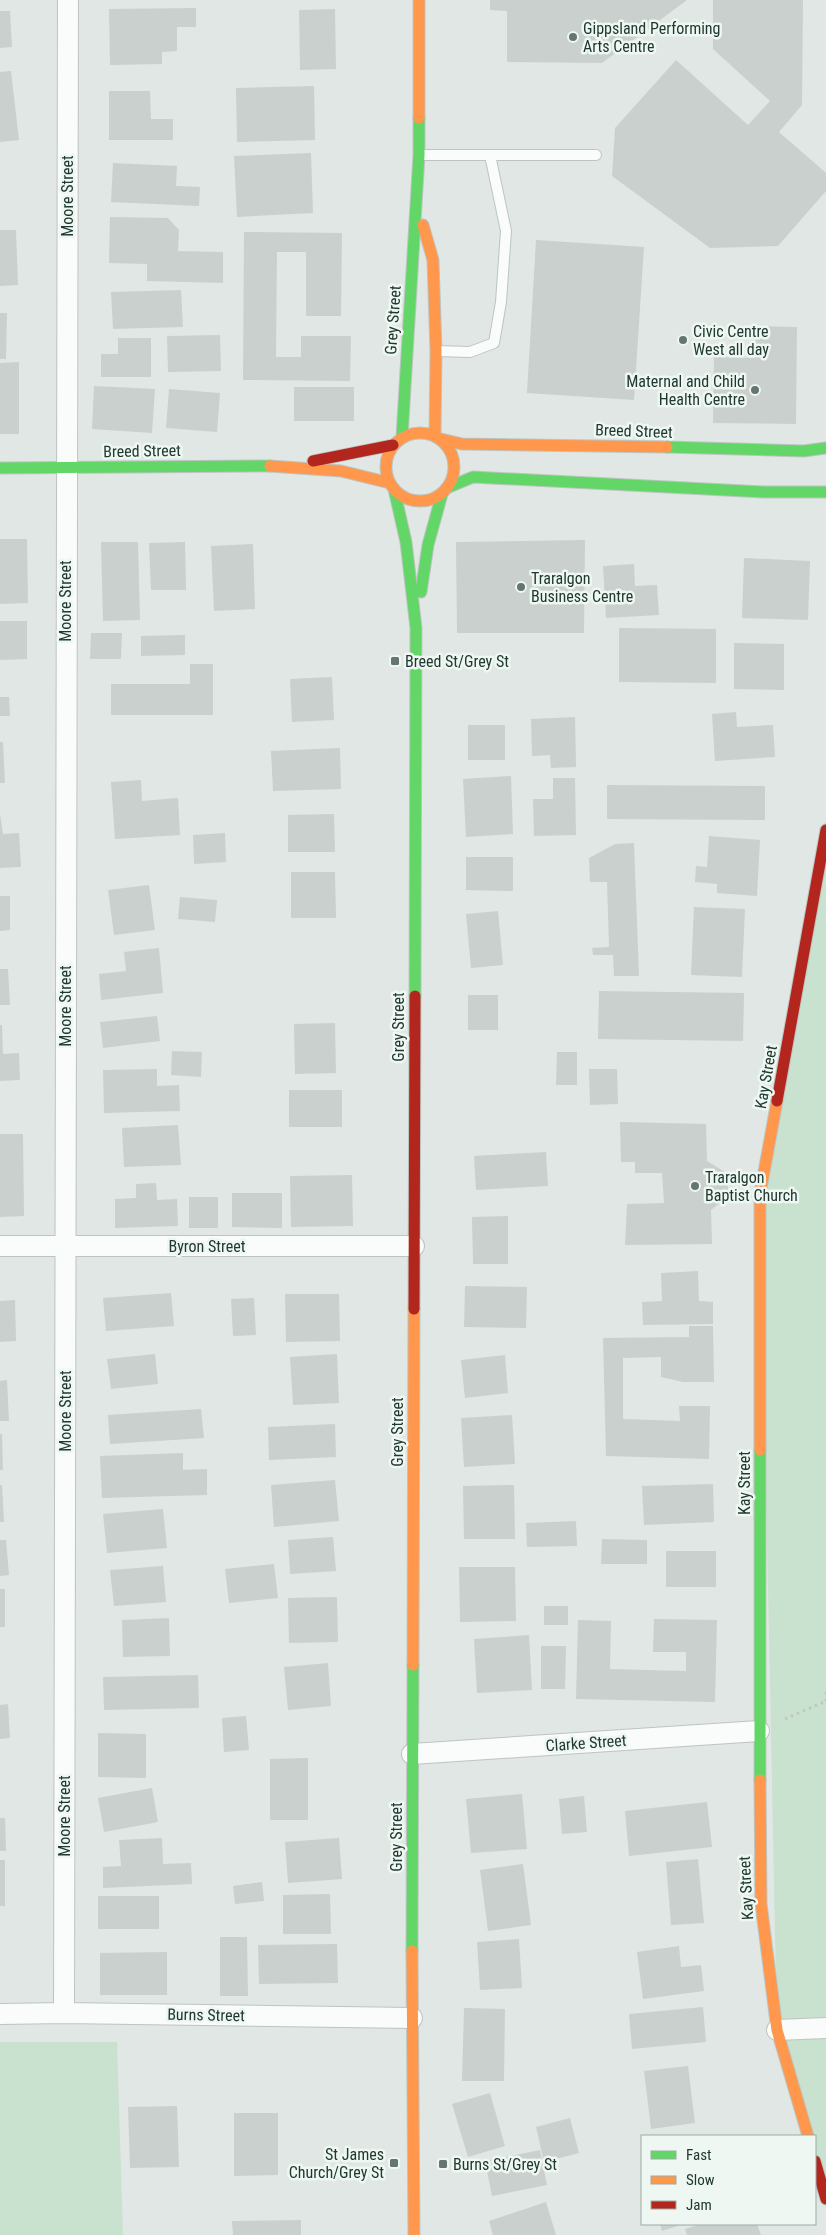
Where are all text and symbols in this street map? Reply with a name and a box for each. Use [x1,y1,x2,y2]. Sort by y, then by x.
place label: Gippsland Performing Arts Centre [583,19,720,56]
marker: Gippsland Performing Arts Centre [567,31,579,43]
street label: Moore Street [58,155,77,237]
street label: Grey Street [381,284,405,355]
place label: Civic Centre West all day [693,322,769,359]
marker: Civic Centre West all day [677,334,689,346]
place label: Maternal and Child Health Centre [626,372,745,409]
marker: Maternal and Child Health Centre [749,384,761,396]
street label: Breed Street [595,420,673,442]
street label: Breed Street [103,441,181,461]
street label: Moore Street [56,560,75,642]
place label: Traralgon Business Centre [531,569,633,606]
marker: Traralgon Business Centre [515,581,527,593]
place label: Breed St/Grey St [405,652,509,671]
marker: Breed St/Grey St [389,655,401,667]
street label: Moore Street [56,965,75,1047]
street label: Grey Street [389,992,408,1062]
street label: Kay Street [751,1044,781,1110]
place label: Traralgon Baptist Church [705,1168,798,1205]
marker: Traralgon Baptist Church [689,1180,701,1192]
street label: Byron Street [168,1237,246,1256]
street label: Moore Street [56,1370,75,1452]
street label: Grey Street [388,1397,407,1467]
street label: Kay Street [735,1451,754,1515]
street label: Clarke Street [545,1731,627,1755]
street label: Moore Street [55,1775,74,1857]
street label: Grey Street [387,1802,406,1872]
street label: Kay Street [735,1855,757,1921]
street label: Burns Street [167,2005,245,2025]
legend [641,2135,816,2225]
place label: St James Church/Grey St [289,2145,384,2182]
text: Fast [686,2146,711,2164]
place label: Burns St/Grey St [453,2155,557,2174]
marker: St James Church/Grey St [388,2157,400,2169]
marker: Burns St/Grey St [437,2158,449,2170]
text: Slow [686,2171,715,2189]
text: Jam [686,2196,712,2214]

